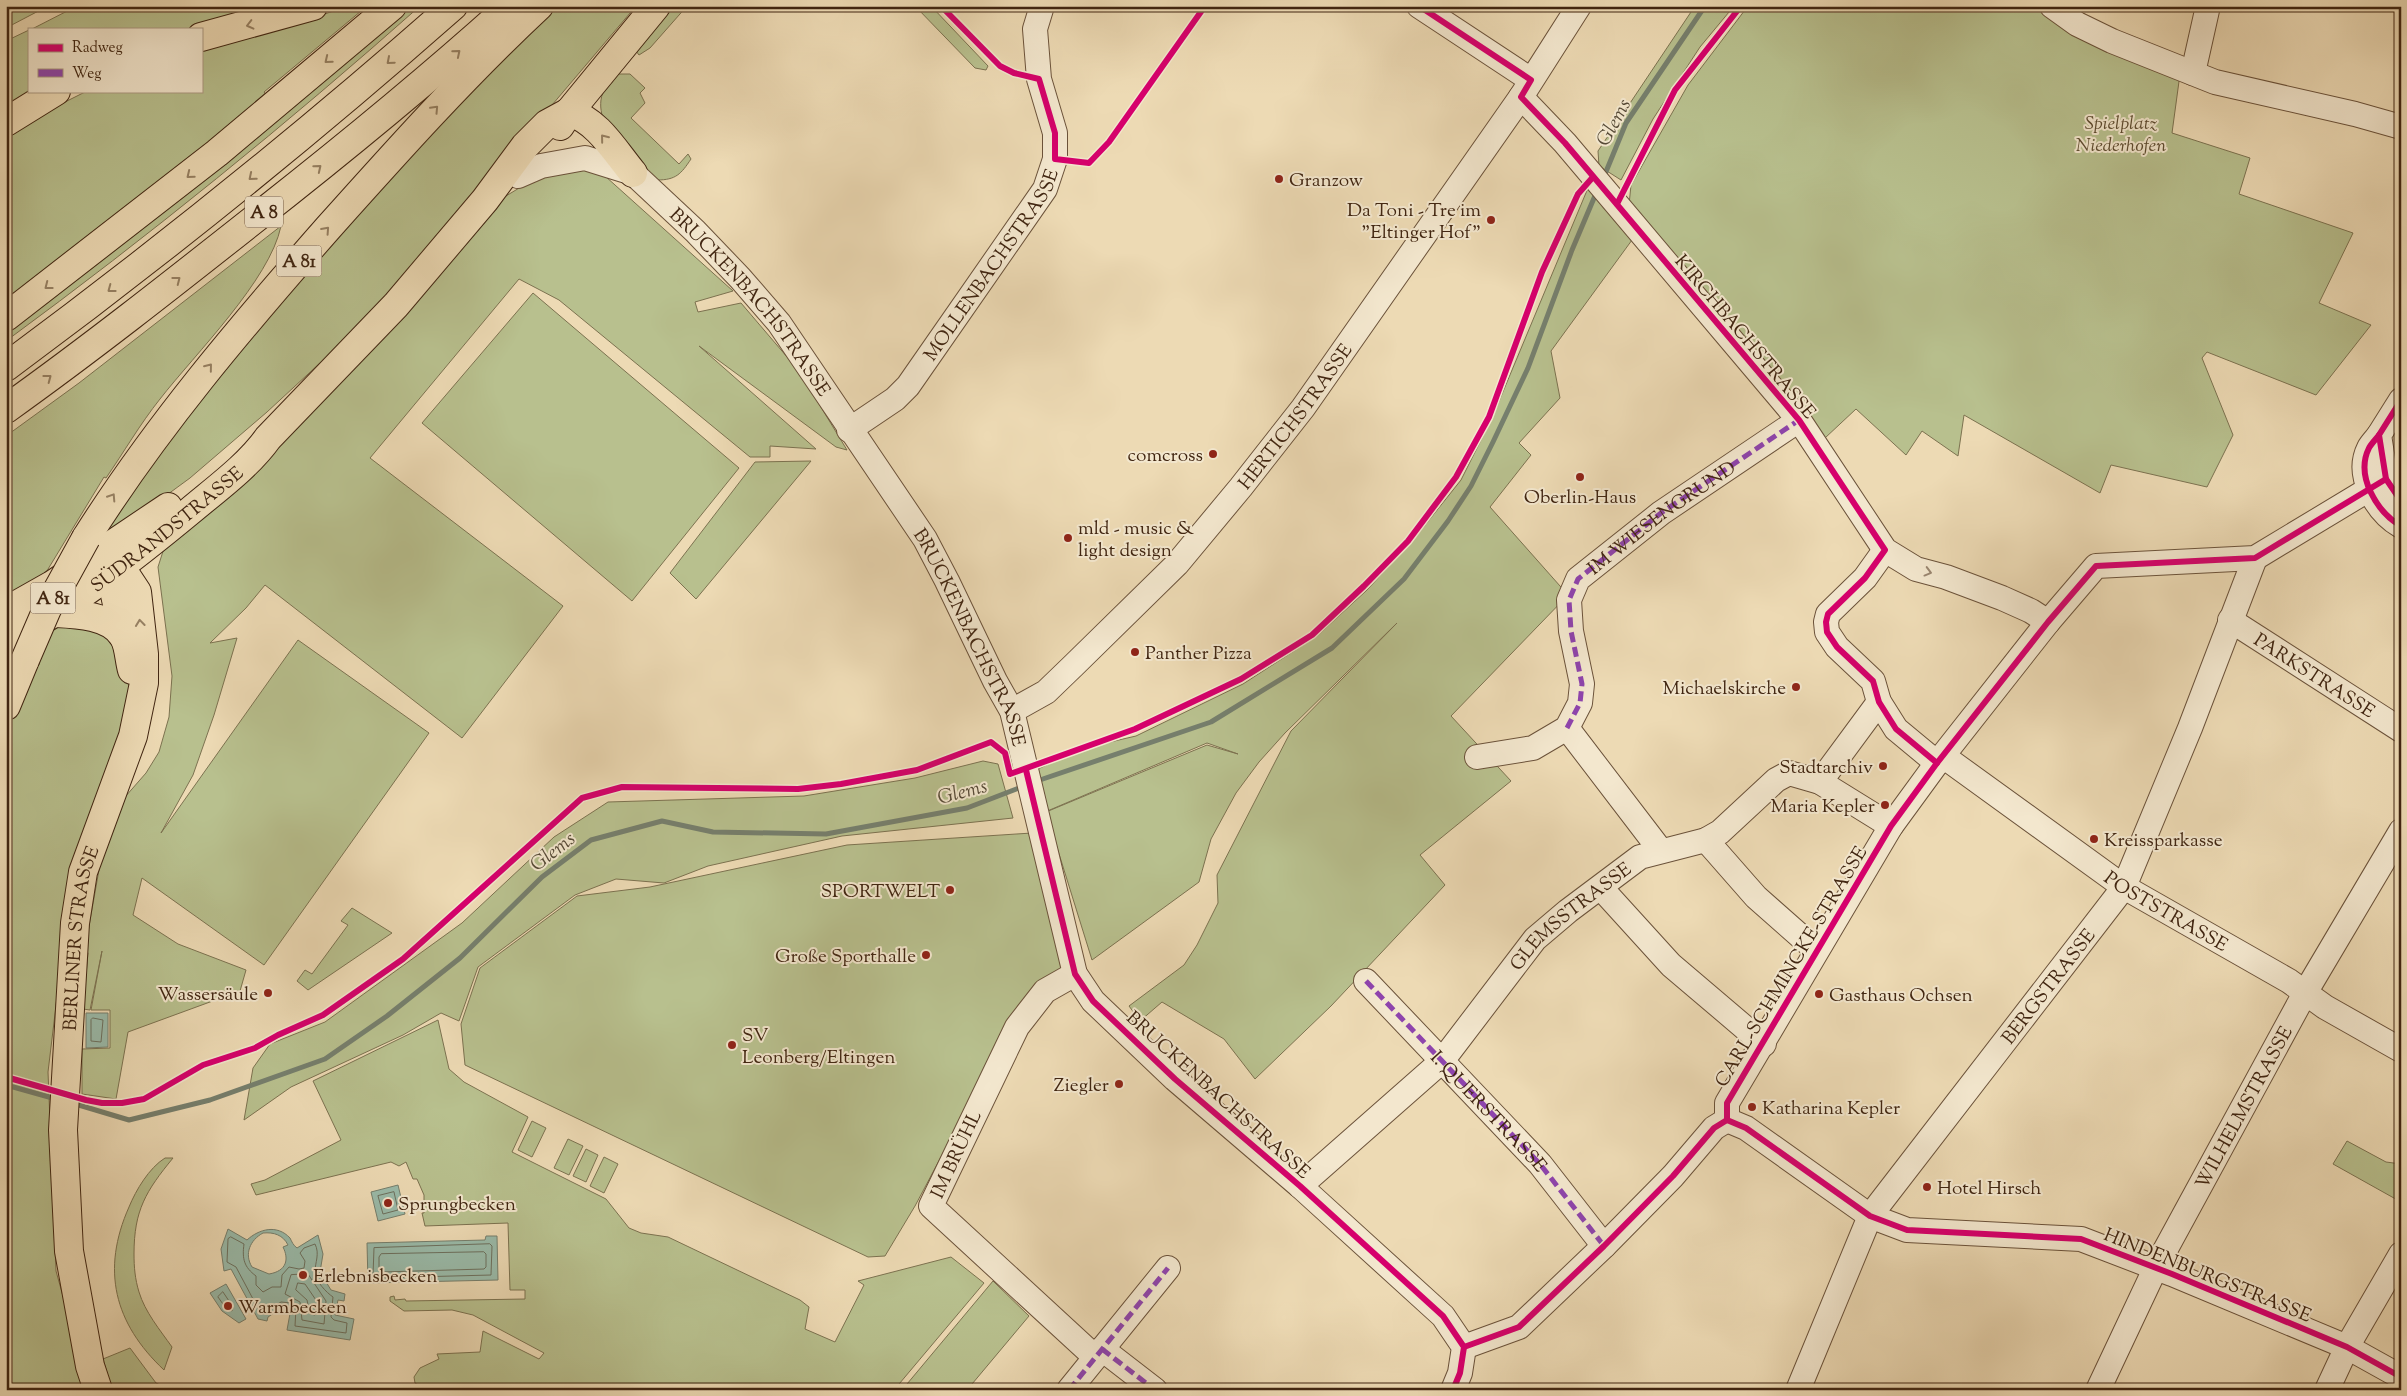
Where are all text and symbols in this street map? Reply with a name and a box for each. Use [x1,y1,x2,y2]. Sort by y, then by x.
one-way arrow [245,19,254,30]
legend [28,28,202,92]
text: Radweg [72,38,123,59]
one-way arrow [451,51,460,59]
one-way arrow [325,54,334,62]
one-way arrow [386,56,395,65]
text: Weg [72,64,102,85]
water label: Glems [1591,94,1640,152]
one-way arrow [429,106,438,115]
park label: Spielplatz Niederhofen [2076,111,2166,160]
one-way arrow [602,135,610,144]
street label: MOLLENBACHSTRASSE [918,165,1067,367]
one-way arrow [312,166,321,174]
place label: Granzow [1289,168,1363,195]
one-way arrow [187,170,196,178]
one-way arrow [249,171,258,180]
marker: Granzow [1273,173,1285,185]
road number: A 8 [245,196,283,228]
place label: Da Toni - Tre im "Eltinger Hof" [1347,198,1481,247]
street label: BRUCKENBACHSTRASSE [662,203,836,403]
marker: Da Toni - Tre im "Eltinger Hof" [1485,214,1497,226]
one-way arrow [321,227,330,236]
road number: A 81 [276,246,322,276]
street label: KIRCHBACHSTRASSE [1667,250,1821,426]
one-way arrow [171,277,180,285]
one-way arrow [45,281,54,289]
one-way arrow [107,283,117,292]
street label: HERTICHSTRASSE [1233,339,1360,496]
one-way arrow [204,364,212,373]
one-way arrow [42,375,52,384]
place label: comcross [1127,443,1203,470]
marker: comcross [1207,448,1219,460]
street label: IM WIESENGRUND [1582,455,1742,583]
street label: SÜDRANDSTRASSE [86,461,251,600]
marker: Oberlin-Haus [1574,471,1586,483]
place label: Oberlin-Haus [1524,485,1636,512]
one-way arrow [106,493,115,503]
place label: mld - music & light design [1078,516,1194,565]
street label: BRUCKENBACHSTRASSE [905,524,1031,750]
marker: mld - music & light design [1062,532,1074,544]
one-way arrow [1923,567,1931,577]
road number: A 81 [30,582,76,614]
one-way arrow [135,619,146,627]
street label: PARKSTRASSE [2248,628,2380,726]
place label: Panther Pizza [1145,641,1252,668]
marker: Panther Pizza [1129,646,1141,658]
place label: Michaelskirche [1662,676,1786,703]
marker: Michaelskirche [1790,681,1802,693]
place label: Stadtarchiv [1779,755,1873,782]
marker: Stadtarchiv [1877,760,1889,772]
water label: Glems [935,773,991,814]
place label: Maria Kepler [1771,794,1875,821]
marker: Maria Kepler [1879,799,1891,811]
water label: Glems [525,826,583,880]
place label: Kreissparkasse [2104,828,2223,855]
marker: Kreissparkasse [2088,833,2100,845]
street label: CARL-SCHMINCKE-STRASSE [1709,841,1875,1093]
street label: BERLINER STRASSE [58,842,108,1032]
street label: GLEMSSTRASSE [1504,857,1638,977]
street label: POSTSTRASSE [2098,866,2233,960]
place label: SPORTWELT [821,879,940,906]
marker: SPORTWELT [944,884,956,896]
street label: BERGSTRASSE [1996,923,2103,1051]
place label: Große Sporthalle [775,944,916,971]
marker: Große Sporthalle [920,949,932,961]
place label: Wassersäule [157,982,258,1009]
place label: Gasthaus Ochsen [1829,983,1973,1010]
marker: Wassersäule [262,987,274,999]
marker: Gasthaus Ochsen [1813,988,1825,1000]
street label: BRUCKENBACHSTRASSE [1119,1006,1316,1186]
street label: WILHELMSTRASSE [2190,1022,2301,1195]
place label: SV Leonberg/Eltingen [742,1023,896,1072]
marker: SV Leonberg/Eltingen [726,1039,738,1051]
street label: I. QUERSTRASSE [1423,1046,1553,1179]
place label: Ziegler [1054,1073,1109,1100]
marker: Ziegler [1113,1078,1125,1090]
place label: Katharina Kepler [1762,1096,1900,1123]
marker: Katharina Kepler [1746,1101,1758,1113]
street label: IM BRÜHL [925,1106,990,1203]
place label: Hotel Hirsch [1937,1176,2042,1203]
marker: Hotel Hirsch [1921,1181,1933,1193]
place label: Sprungbecken [398,1192,516,1219]
marker: Sprungbecken [382,1197,394,1209]
street label: HINDENBURGSTRASSE [2099,1222,2315,1331]
place label: Erlebnisbecken [313,1264,437,1291]
marker: Erlebnisbecken [297,1269,309,1281]
place label: Warmbecken [238,1295,347,1322]
marker: Warmbecken [222,1300,234,1312]

